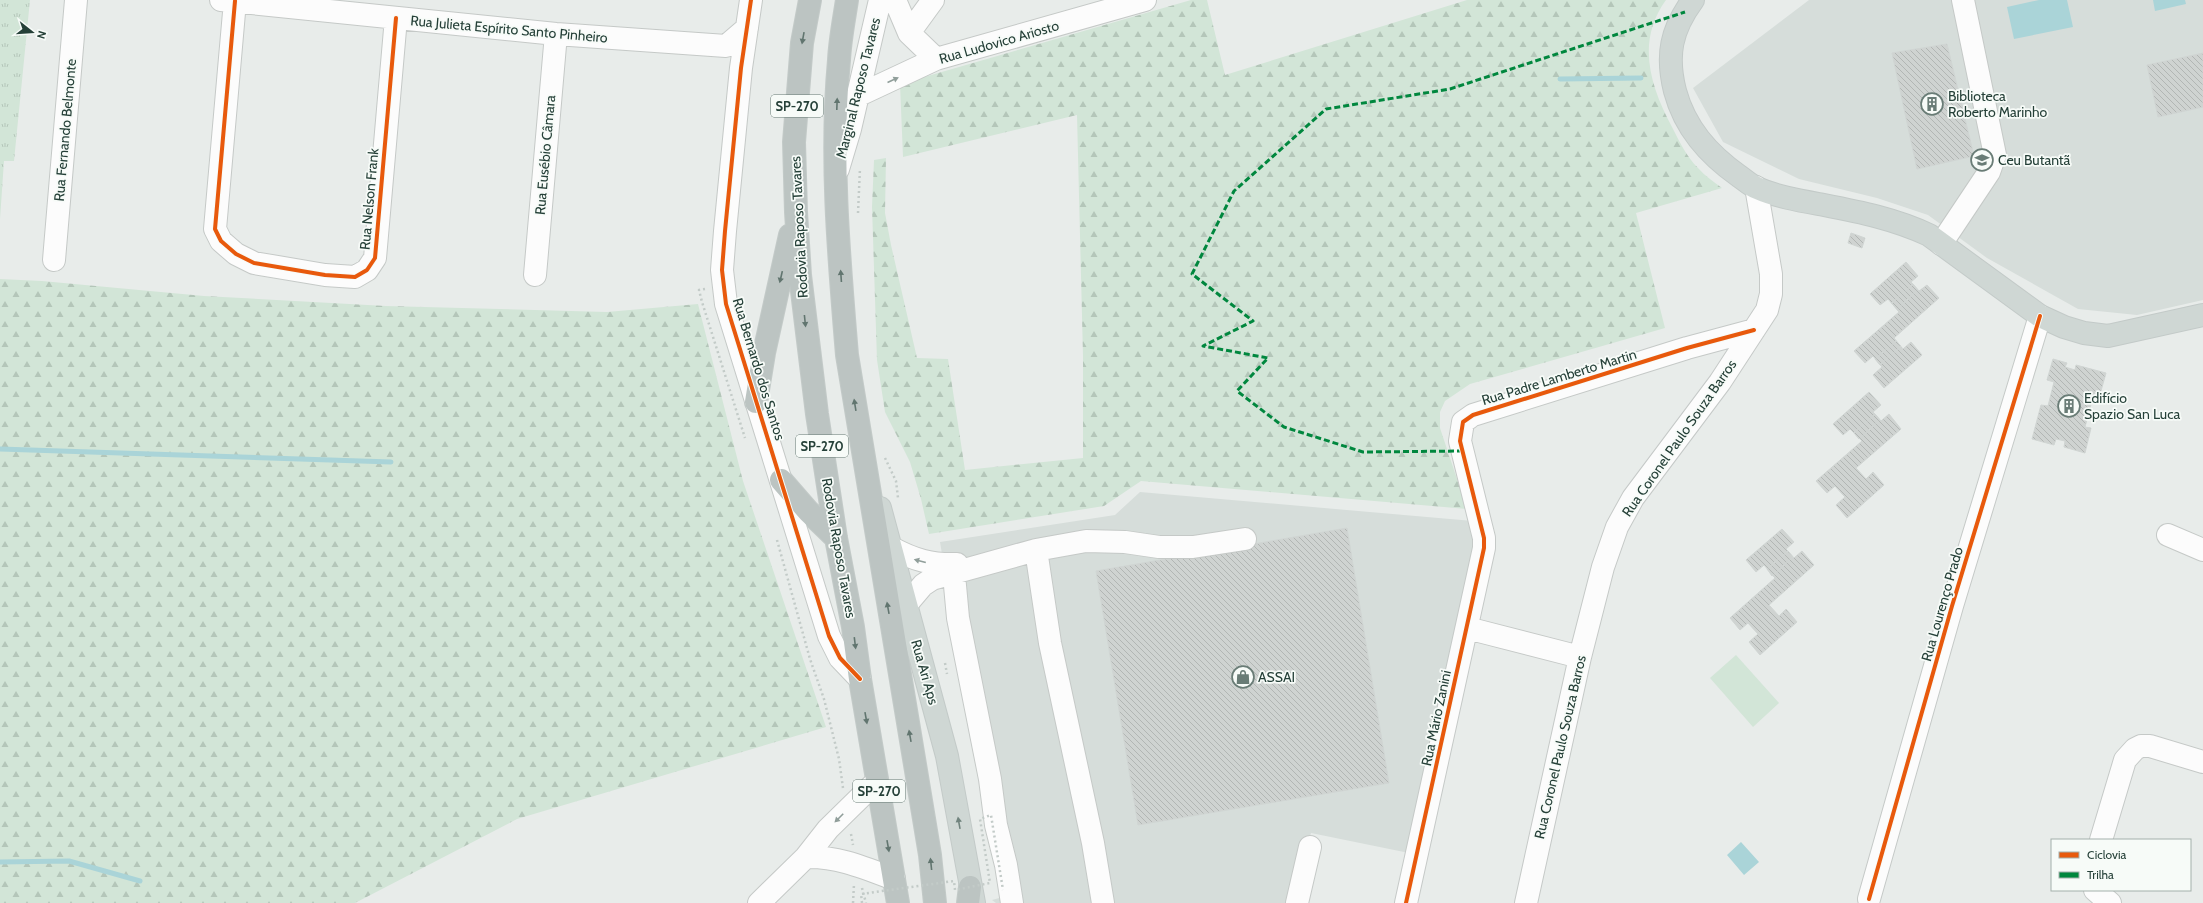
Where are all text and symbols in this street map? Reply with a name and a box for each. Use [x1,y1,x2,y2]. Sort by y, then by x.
street label: Rua Julieta Espírito Santo Pinheiro [410,11,609,47]
north arrow [12,12,52,52]
street label: Marginal Raposo Tavares [832,15,884,160]
street label: Rua Ludovico Ariosto [937,16,1061,68]
text: N [34,29,49,41]
one-way arrow [799,32,805,44]
street label: Rua Fernando Belmonte [50,58,80,202]
one-way arrow [887,77,898,83]
place label: Biblioteca Roberto Marinho [1948,87,2048,121]
building icon: Biblioteca Roberto Marinho [1919,91,1945,117]
street label: Rua Eusébio Câmara [531,94,559,216]
road number: SP-270 [771,95,823,117]
one-way arrow [833,98,840,110]
street label: Rua Nelson Frank [356,147,382,251]
school or university icon: Ceu Butantã [1969,147,1995,173]
place label: Ceu Butantã [1998,151,2071,169]
street label: Rodovia Raposo Tavares [786,155,812,298]
one-way arrow [837,270,844,282]
one-way arrow [777,271,783,283]
street label: Rua Bernardo dos Santos [729,296,789,443]
one-way arrow [802,314,808,327]
street label: Rua Padre Lamberto Martin [1479,345,1639,409]
street label: Rua Coronel Paulo Souza Barros [1618,356,1740,520]
place label: Edifício Spazio San Luca [2084,389,2181,423]
building icon: Edifício Spazio San Luca [2056,393,2082,419]
one-way arrow [852,399,858,411]
road number: SP-270 [796,435,848,457]
street label: Rodovia Raposo Tavares [818,477,860,620]
street label: Rua Lourenço Prado [1917,544,1967,663]
one-way arrow [914,558,926,564]
one-way arrow [885,602,891,614]
one-way arrow [852,637,858,649]
street label: Rua Ari Aps [907,637,943,707]
street label: Rua Coronel Paulo Souza Barros [1530,653,1590,841]
shop icon: ASSAI [1230,664,1256,690]
place label: ASSAI [1258,668,1295,686]
street label: Rua Mário Zanini [1417,668,1455,768]
one-way arrow [863,711,869,724]
one-way arrow [907,730,913,742]
road number: SP-270 [853,780,905,802]
one-way arrow [834,813,844,823]
one-way arrow [956,817,962,829]
legend [2051,839,2191,891]
one-way arrow [885,840,891,852]
text: Ciclovia [2087,847,2126,862]
one-way arrow [928,858,934,870]
text: Trilha [2087,867,2114,882]

